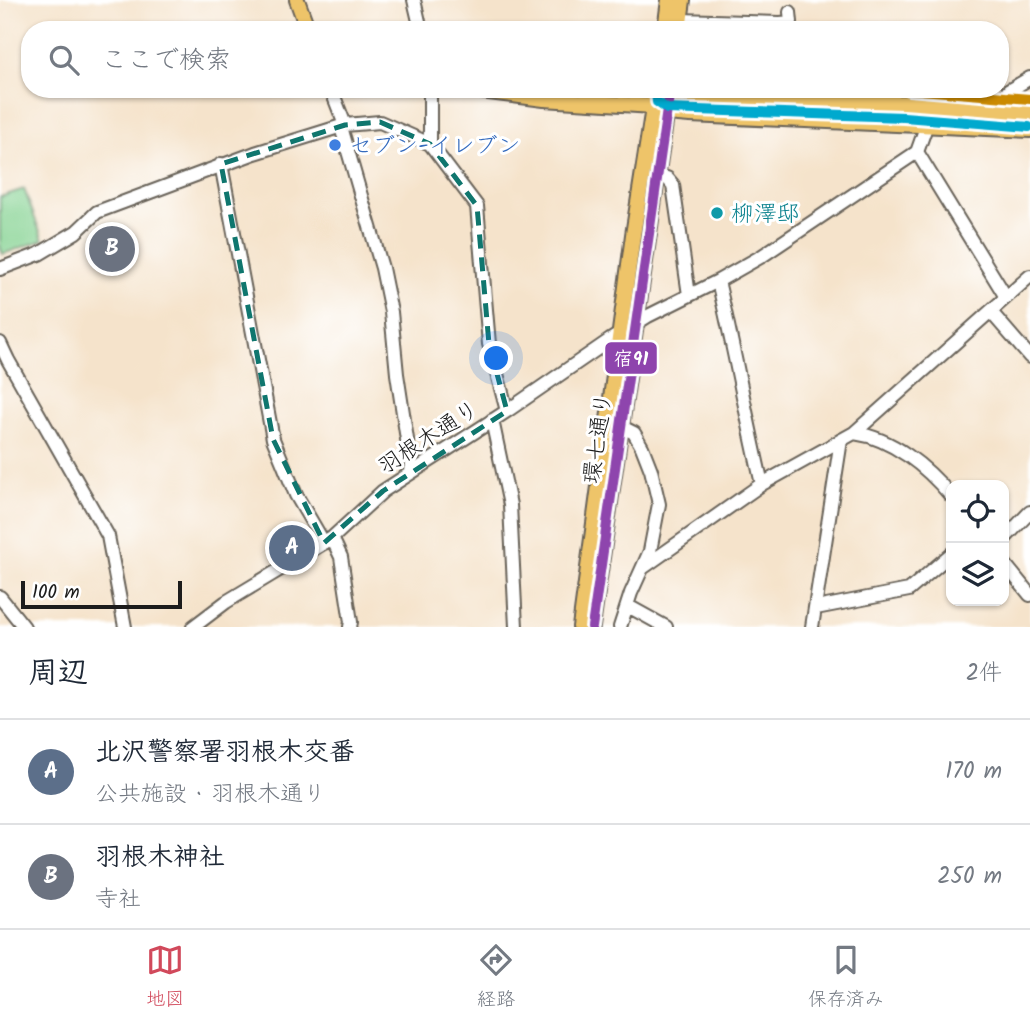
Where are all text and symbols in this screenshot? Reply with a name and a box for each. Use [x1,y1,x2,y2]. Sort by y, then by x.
search box [21,21,1009,98]
text: ここで検索 [101,40,231,82]
icon: search [45,41,83,79]
place label: セブン-イレブン [349,129,521,165]
marker: セブン-イレブン [327,137,343,153]
place label: 柳澤邸 [731,197,800,233]
marker: 柳澤邸 [709,205,725,221]
pin: B [89,223,135,275]
your location [479,341,513,375]
line badge: 宿91 [604,341,658,375]
text: 宿91 [614,345,648,375]
street label: 環七通り [575,390,623,486]
street label: 羽根木通り [371,392,487,485]
map controls [946,480,1009,606]
button: locate [946,480,1009,543]
pin: A [269,522,315,574]
button: layers [946,543,1009,606]
scale bar [21,578,182,610]
text: 100 m [32,578,80,608]
text: 周辺 [28,650,88,698]
text: 2件 [966,656,1002,692]
text: 北沢警察署羽根木交番 [95,732,355,774]
text: A [44,754,58,790]
text: 170 m [945,754,1002,790]
text: 公共施設 · 羽根木通り [95,777,326,813]
text: 羽根木神社 [95,837,225,879]
text: B [44,859,58,895]
text: 250 m [937,859,1002,895]
text: 寺社 [95,882,141,918]
tab: 地図 [146,941,184,1015]
tab: 経路 [477,941,515,1015]
tab: 保存済み [808,941,884,1015]

